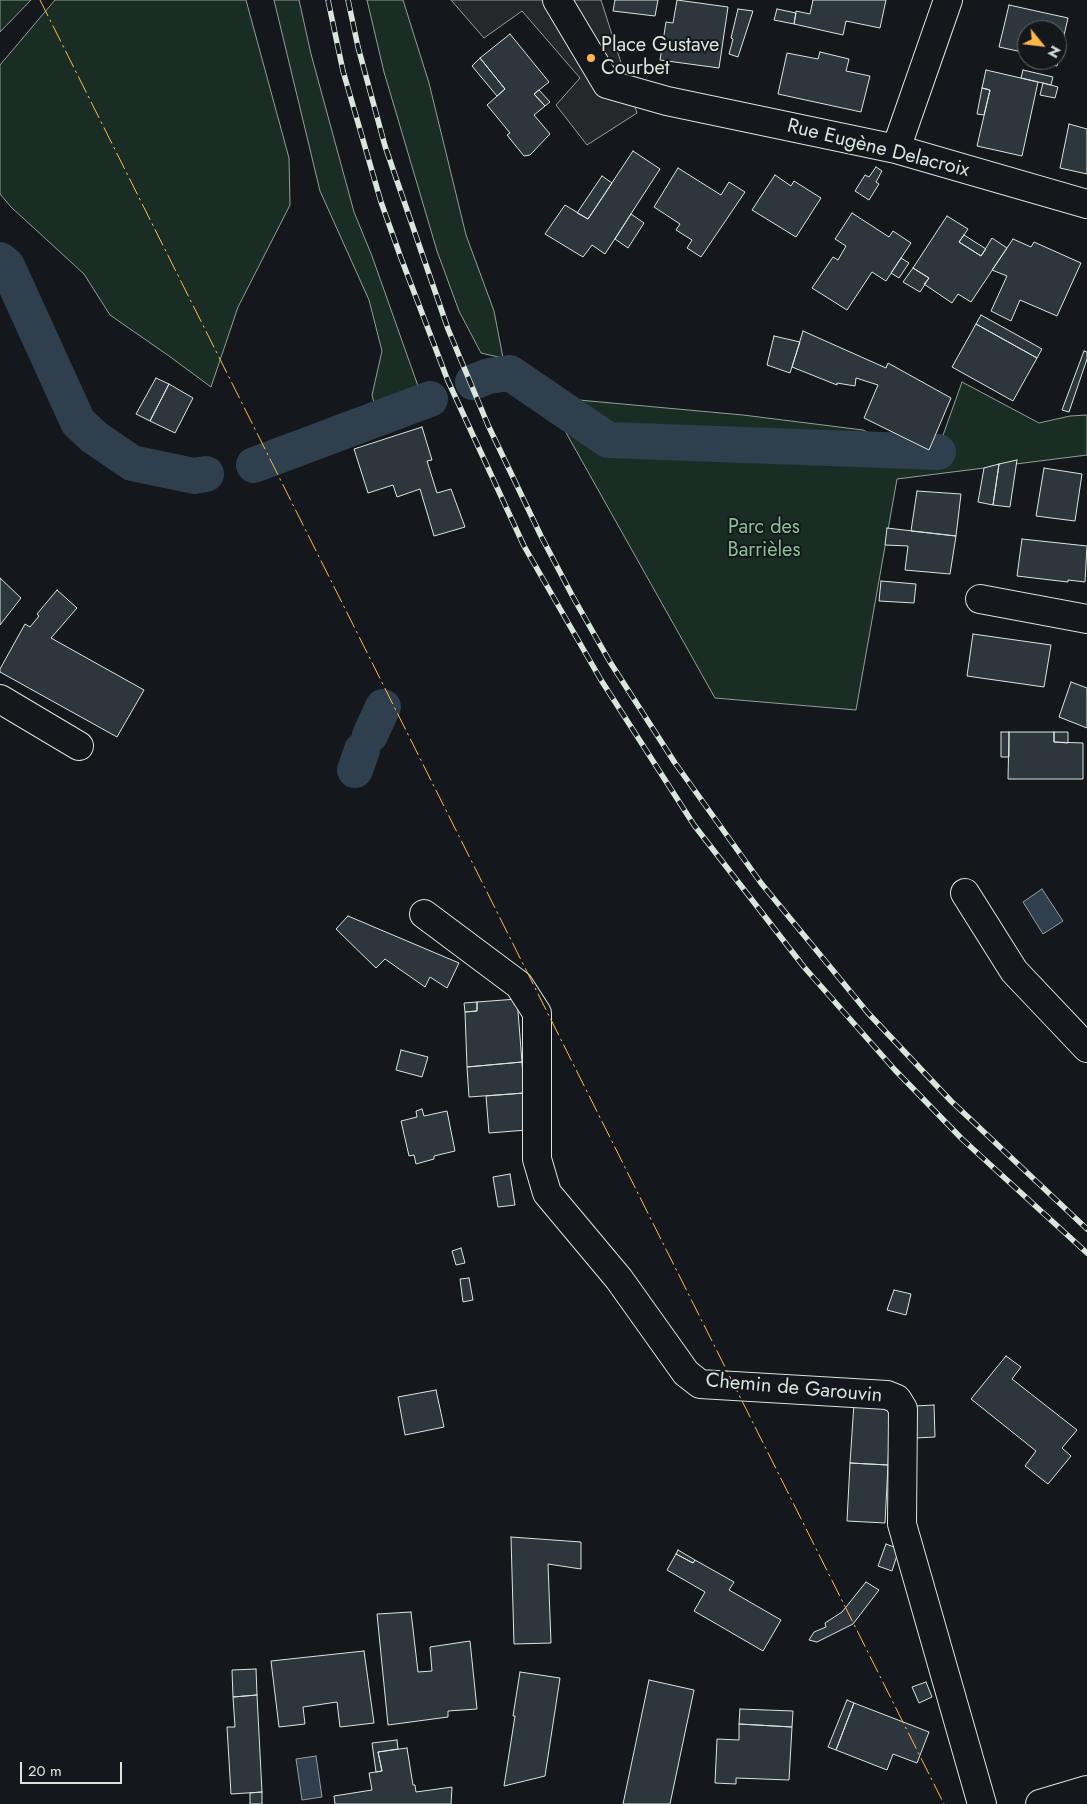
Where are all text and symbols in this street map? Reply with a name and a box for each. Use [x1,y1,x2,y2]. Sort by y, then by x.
north arrow [1017,20,1067,70]
place label: Place Gustave Courbet [601,34,719,81]
text: N [1043,42,1066,62]
marker: Place Gustave Courbet [585,52,597,64]
street label: Rue Eugène Delacroix [784,115,972,183]
park label: Parc des Barrièles [728,516,800,563]
street label: Chemin de Garouvin [705,1369,883,1409]
scale bar [22,1752,125,1784]
text: 20 m [28,1760,62,1782]

